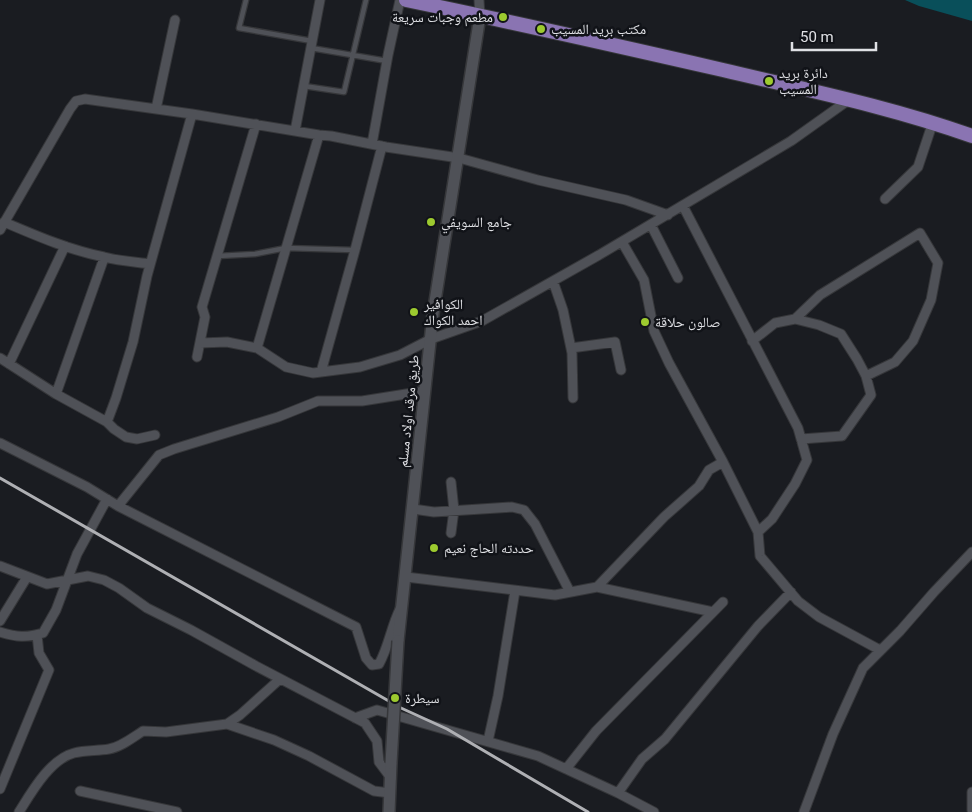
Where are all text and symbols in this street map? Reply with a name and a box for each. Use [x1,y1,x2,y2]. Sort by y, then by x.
place label: مطعم وجبات سريعة [392,9,493,27]
marker: مطعم وجبات سريعة [497,11,509,23]
scale bar [792,20,876,52]
place label: مكتب بريد المسيب [551,21,646,38]
marker: مكتب بريد المسيب [535,23,547,35]
text: 50 m [800,28,834,46]
place label: دائرة بريد المسيب [779,65,828,97]
marker: دائرة بريد المسيب [763,75,775,87]
place label: جامع السويفي [441,214,512,234]
marker: جامع السويفي [425,216,437,228]
place label: الكوافير احمد الكواك [423,296,483,329]
marker: الكوافير احمد الكواك [408,306,420,318]
place label: صالون حلاقة [655,314,720,331]
marker: صالون حلاقة [639,316,651,328]
street label: طريق مرقد اولاد مسلم [394,354,424,468]
place label: حددته الحاج نعيم [444,540,534,558]
marker: حددته الحاج نعيم [428,542,440,554]
place label: سيطرة [405,690,439,707]
marker: سيطرة [389,692,401,704]

